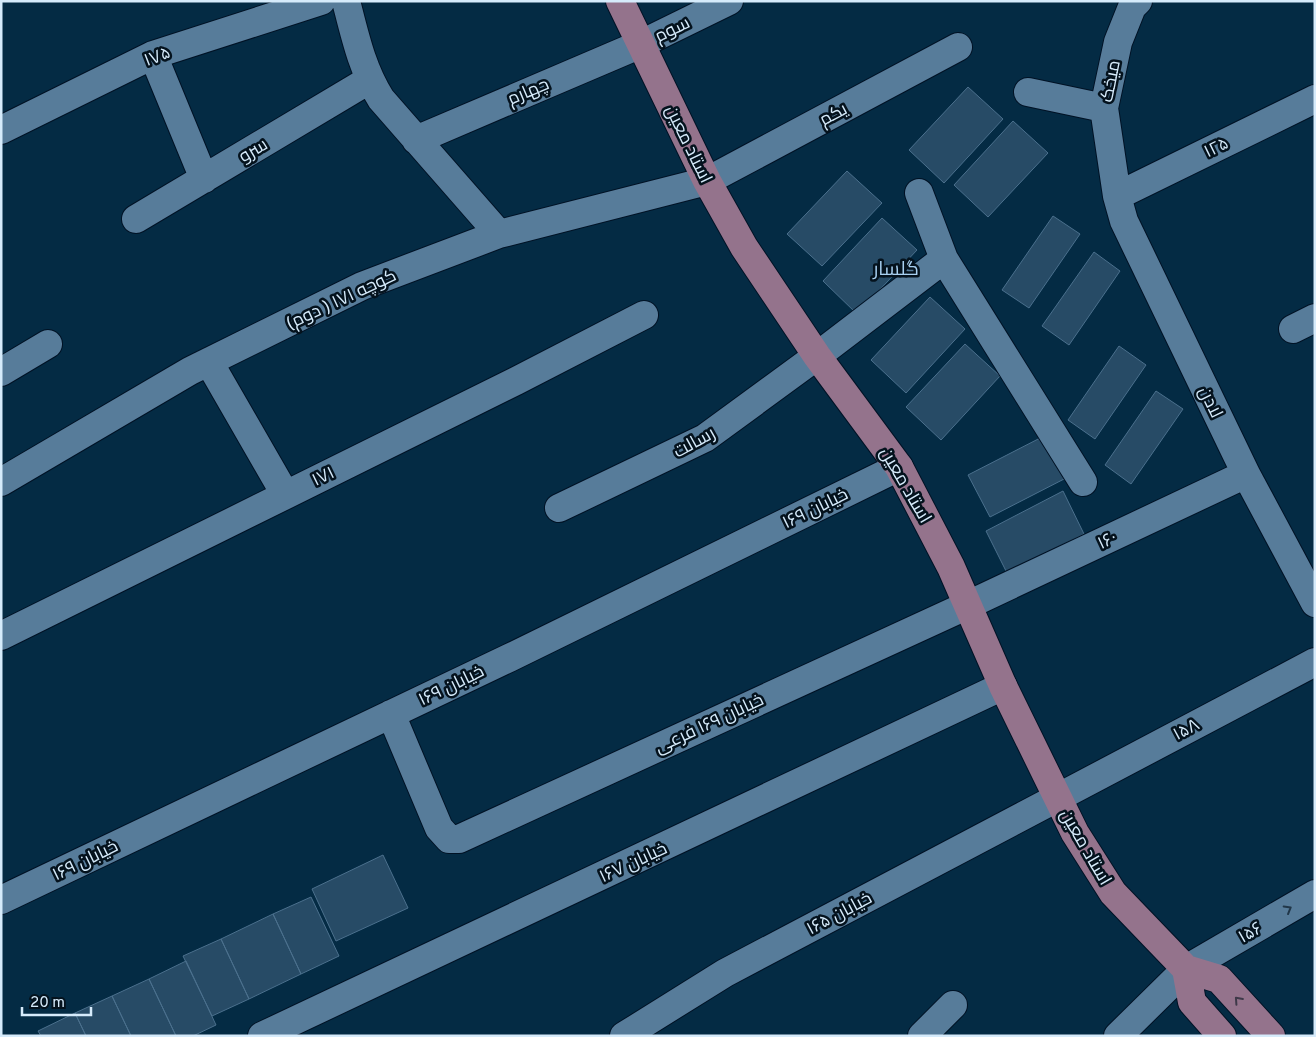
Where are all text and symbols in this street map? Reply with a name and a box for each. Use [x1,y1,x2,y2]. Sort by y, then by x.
street label: سوم [651,12,694,49]
street label: ۱۷۵ [141,42,174,73]
street label: میخک [1096,58,1127,104]
street label: چهارم [504,73,553,111]
street label: یکم [816,98,852,132]
street label: استاد معین [659,102,716,188]
street label: ۱۲۵ [1200,133,1233,164]
street label: سرو [235,134,272,169]
district label: گلسار [872,258,919,282]
street label: کوچه ۱۷۱ ( دوم) [283,265,401,336]
street label: لادن [1192,383,1227,422]
street label: رسالت [670,422,720,464]
street label: استاد معین [874,444,936,528]
street label: ۱۷۱ [309,462,339,493]
street label: خیابان ۱۶۹ [779,484,852,535]
street label: ۱۶۰ [1094,527,1121,556]
street label: خیابان ۱۶۹ [415,661,488,712]
street label: خیابان ۱۶۹ فرعی [651,689,768,760]
street label: ۱۵۸ [1170,714,1204,747]
street label: استاد معین [1054,806,1116,890]
street label: خیابان ۱۶۹ [49,836,122,887]
street label: خیابان ۱۶۷ [596,838,671,889]
street label: خیابان ۱۶۵ [803,888,876,941]
one-way arrow [1283,906,1292,916]
street label: ۱۵۶ [1235,917,1267,949]
scale bar [22,984,91,1016]
text: 20 m [30,994,65,1013]
one-way arrow [1235,996,1244,1005]

